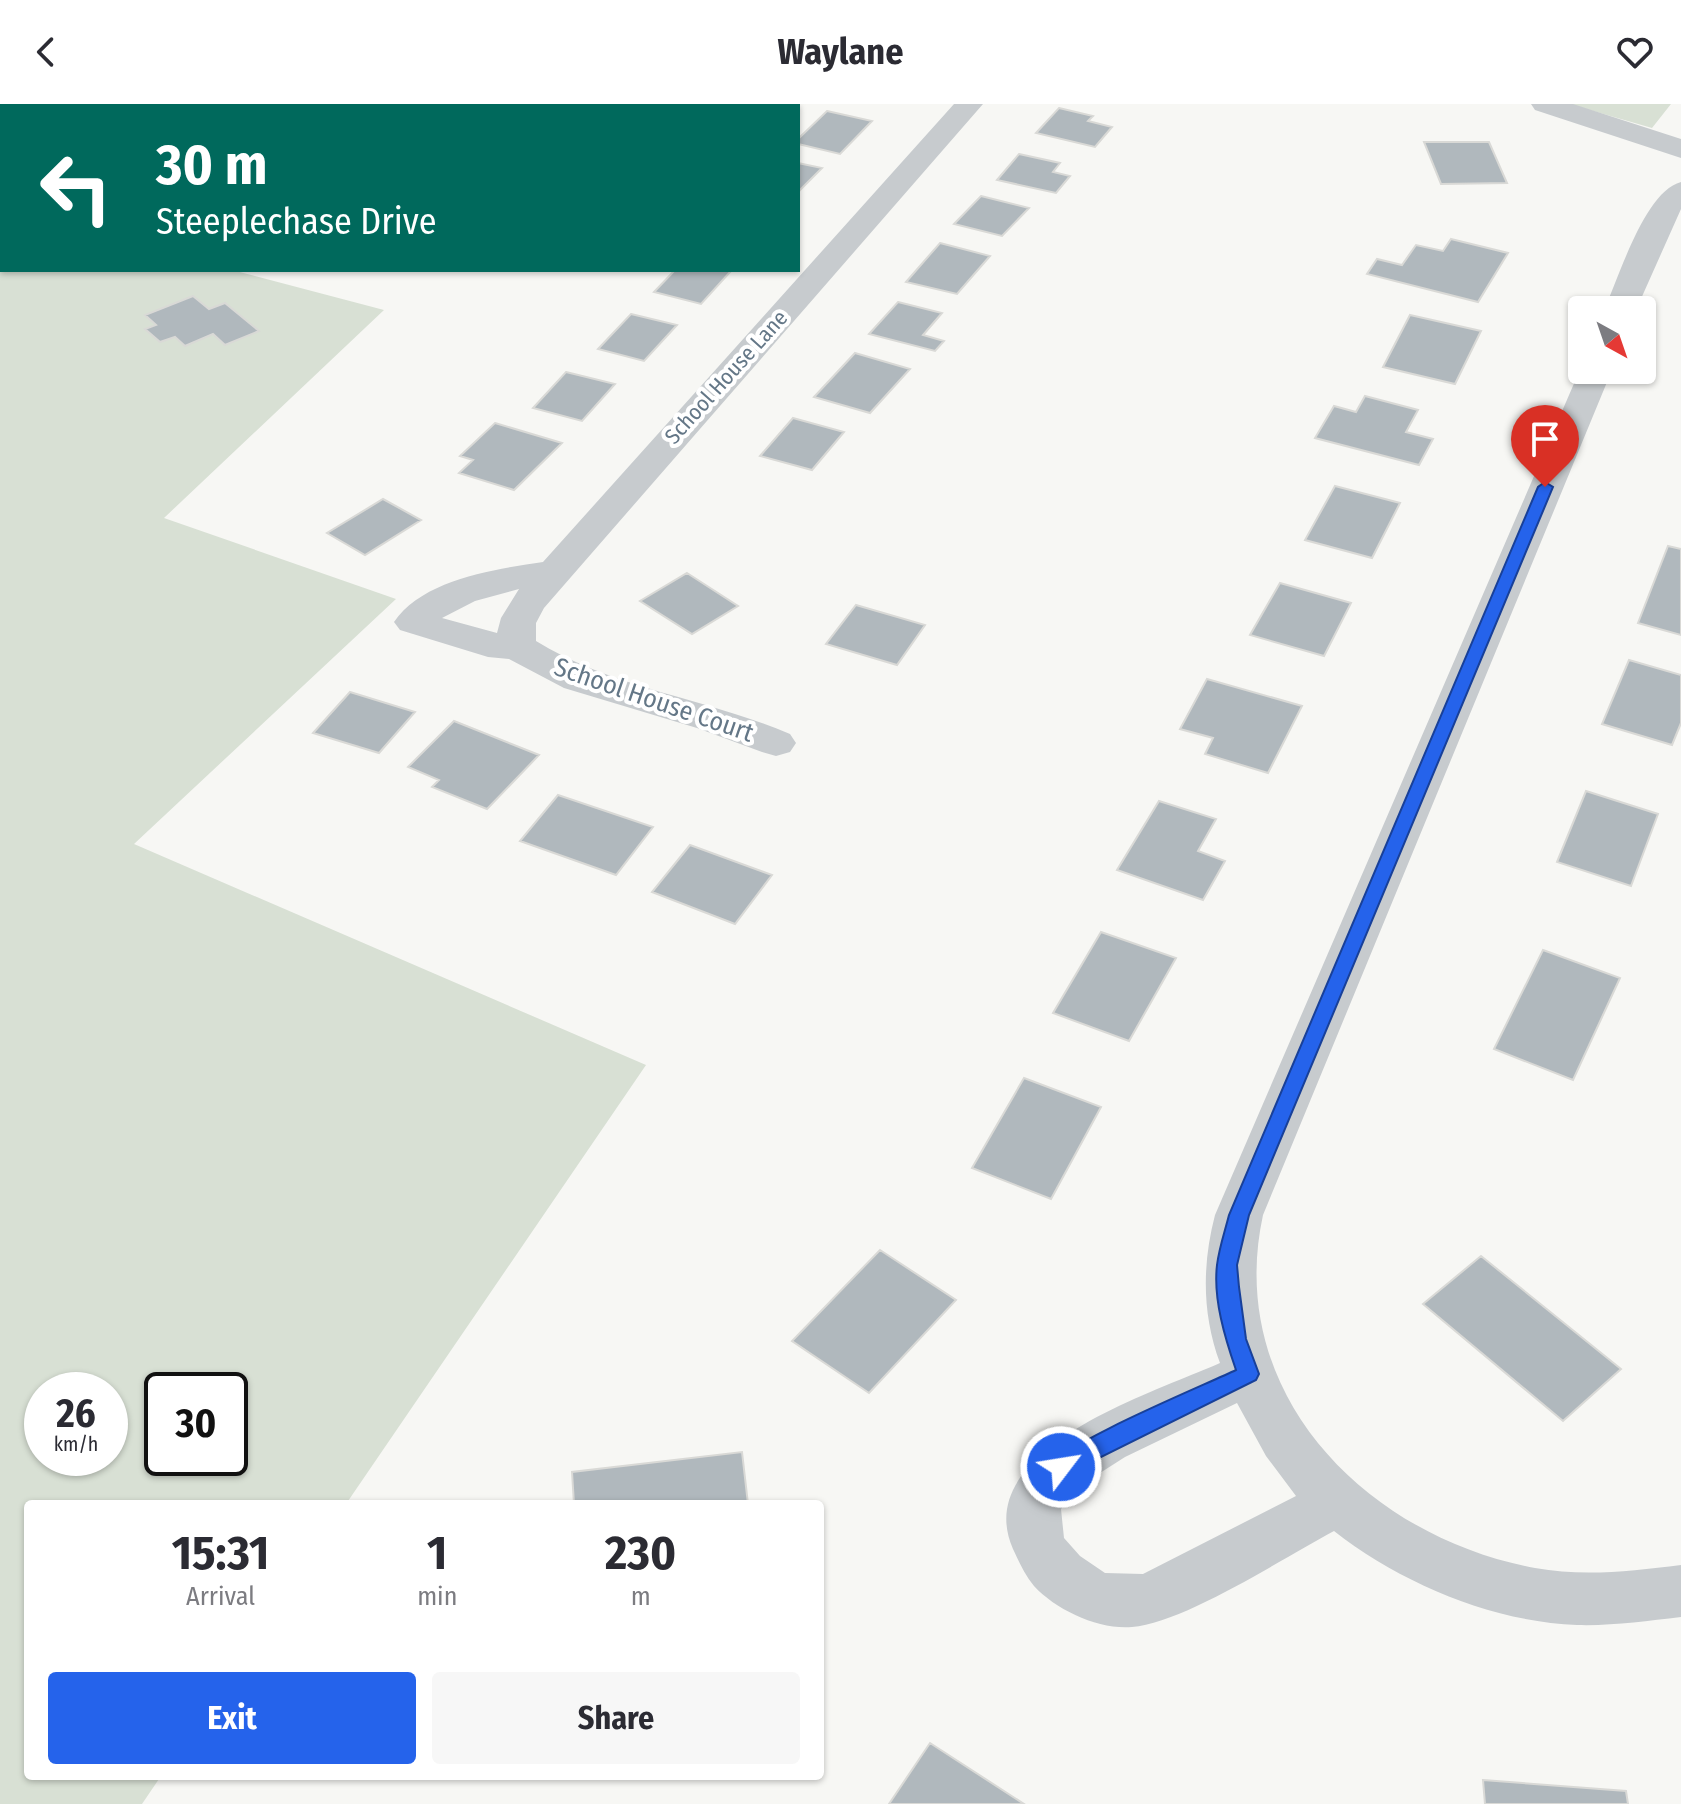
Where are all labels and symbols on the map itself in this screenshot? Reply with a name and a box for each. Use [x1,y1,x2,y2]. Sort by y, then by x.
north arrow [1568,296,1656,384]
street label: School House Lane [659,305,793,449]
pin [1511,405,1579,487]
street label: School House Court [550,651,758,749]
speed limit sign: 30 [144,1372,248,1476]
position arrow [1019,1425,1103,1509]

